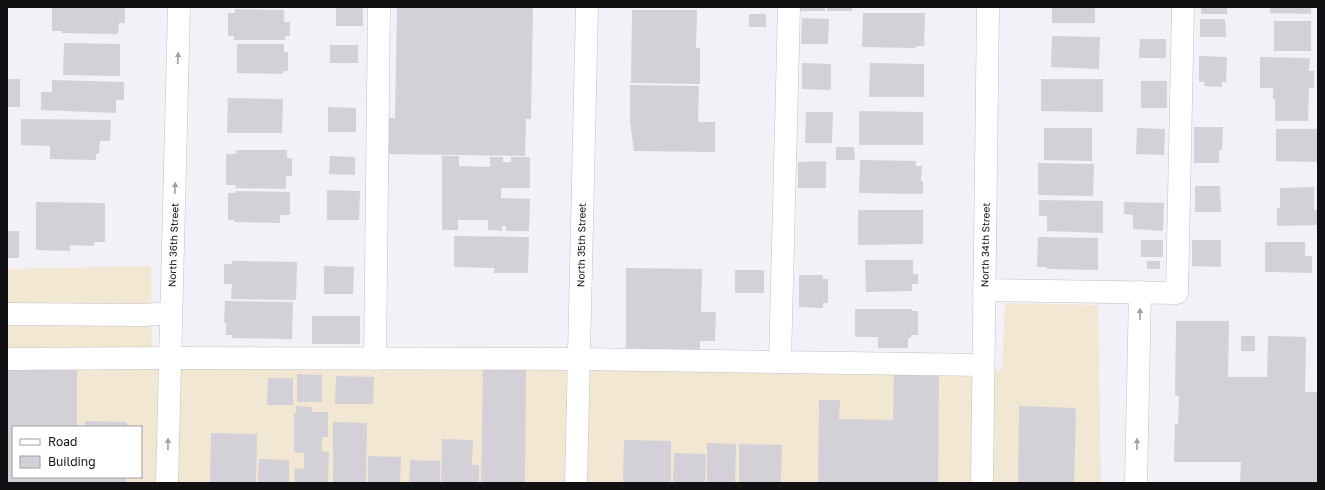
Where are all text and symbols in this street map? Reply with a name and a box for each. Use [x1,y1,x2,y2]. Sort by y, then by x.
one-way arrow [175,51,181,64]
one-way arrow [171,182,178,194]
street label: North 36th Street [166,203,180,287]
street label: North 35th Street [574,203,588,287]
street label: North 34th Street [978,203,992,287]
one-way arrow [1137,307,1143,320]
legend [12,426,142,478]
text: Road [48,434,77,449]
one-way arrow [1134,437,1140,450]
one-way arrow [164,438,171,450]
text: Building [48,454,96,469]

